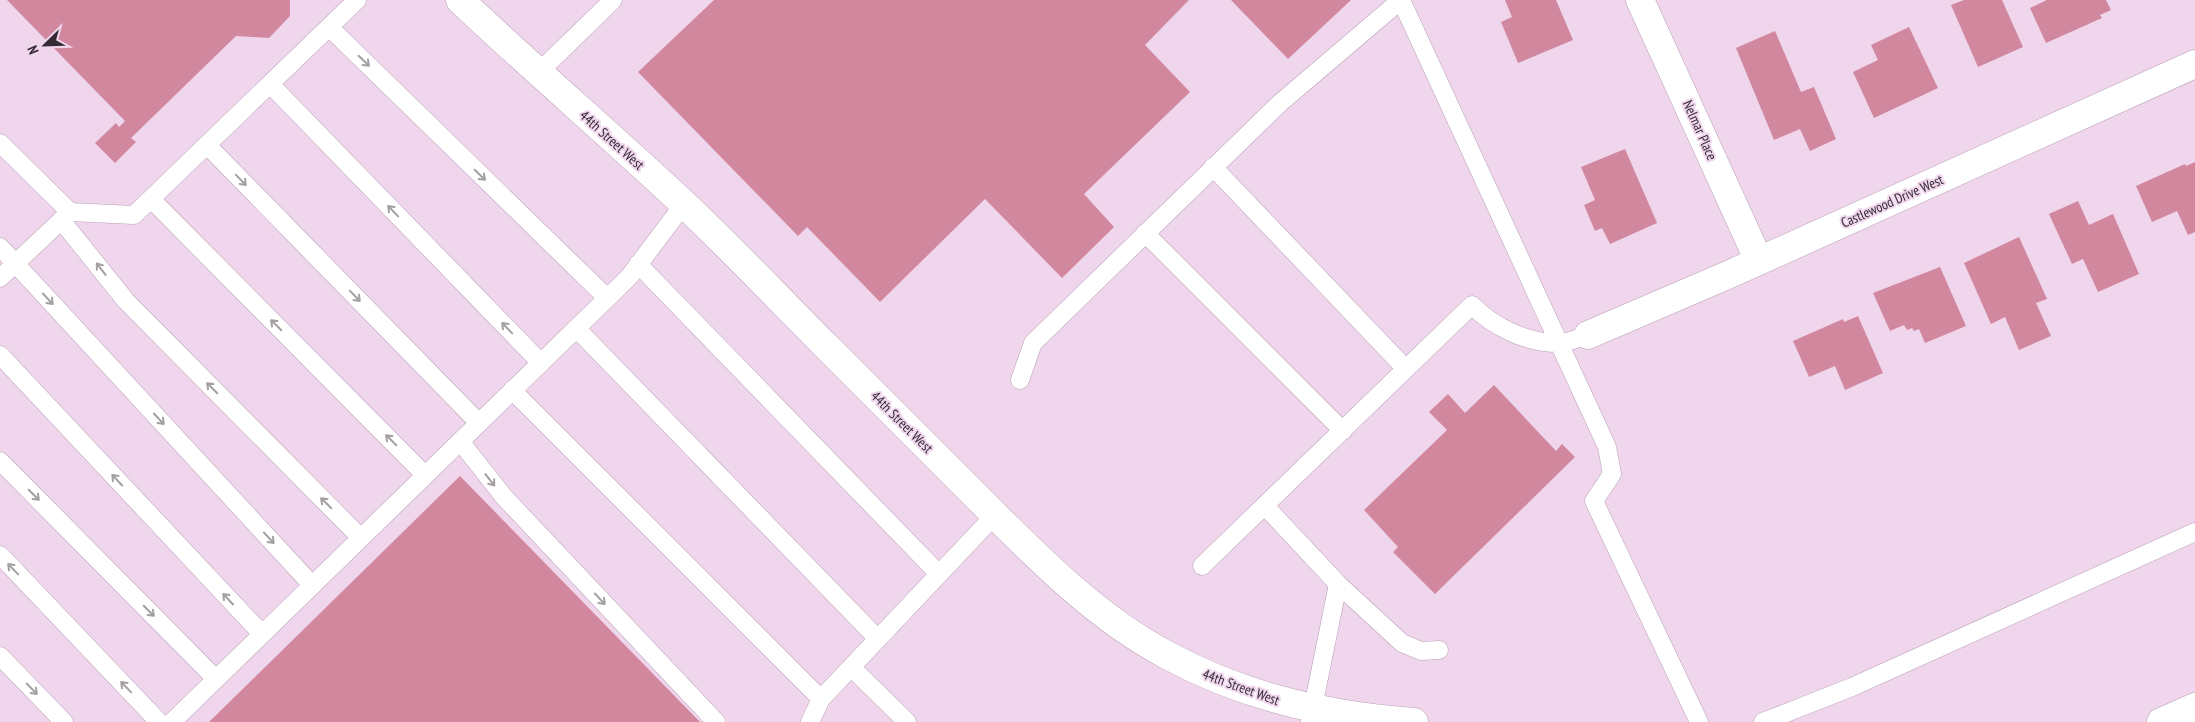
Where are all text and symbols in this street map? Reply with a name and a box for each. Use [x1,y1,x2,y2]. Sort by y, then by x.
north arrow [20,20,70,70]
text: N [23,43,43,57]
one-way arrow [358,55,370,67]
street label: Nelmar Place [1679,97,1721,163]
street label: 44th Street West [576,106,648,174]
one-way arrow [474,168,486,181]
street label: Castlewood Drive West [1838,170,1946,232]
one-way arrow [235,173,247,186]
one-way arrow [387,205,399,217]
one-way arrow [95,263,106,276]
one-way arrow [349,290,361,302]
one-way arrow [43,293,54,306]
one-way arrow [270,319,283,331]
one-way arrow [501,322,513,334]
one-way arrow [206,381,218,394]
street label: 44th Street West [867,387,937,457]
one-way arrow [153,412,164,425]
one-way arrow [385,434,397,447]
one-way arrow [485,473,496,486]
one-way arrow [111,474,123,486]
one-way arrow [28,489,40,502]
one-way arrow [320,497,333,509]
one-way arrow [263,532,275,545]
one-way arrow [7,563,20,575]
one-way arrow [222,592,234,605]
one-way arrow [594,593,606,606]
one-way arrow [142,605,155,617]
street label: 44th Street West [1200,665,1282,709]
one-way arrow [120,680,132,693]
one-way arrow [26,683,38,695]

